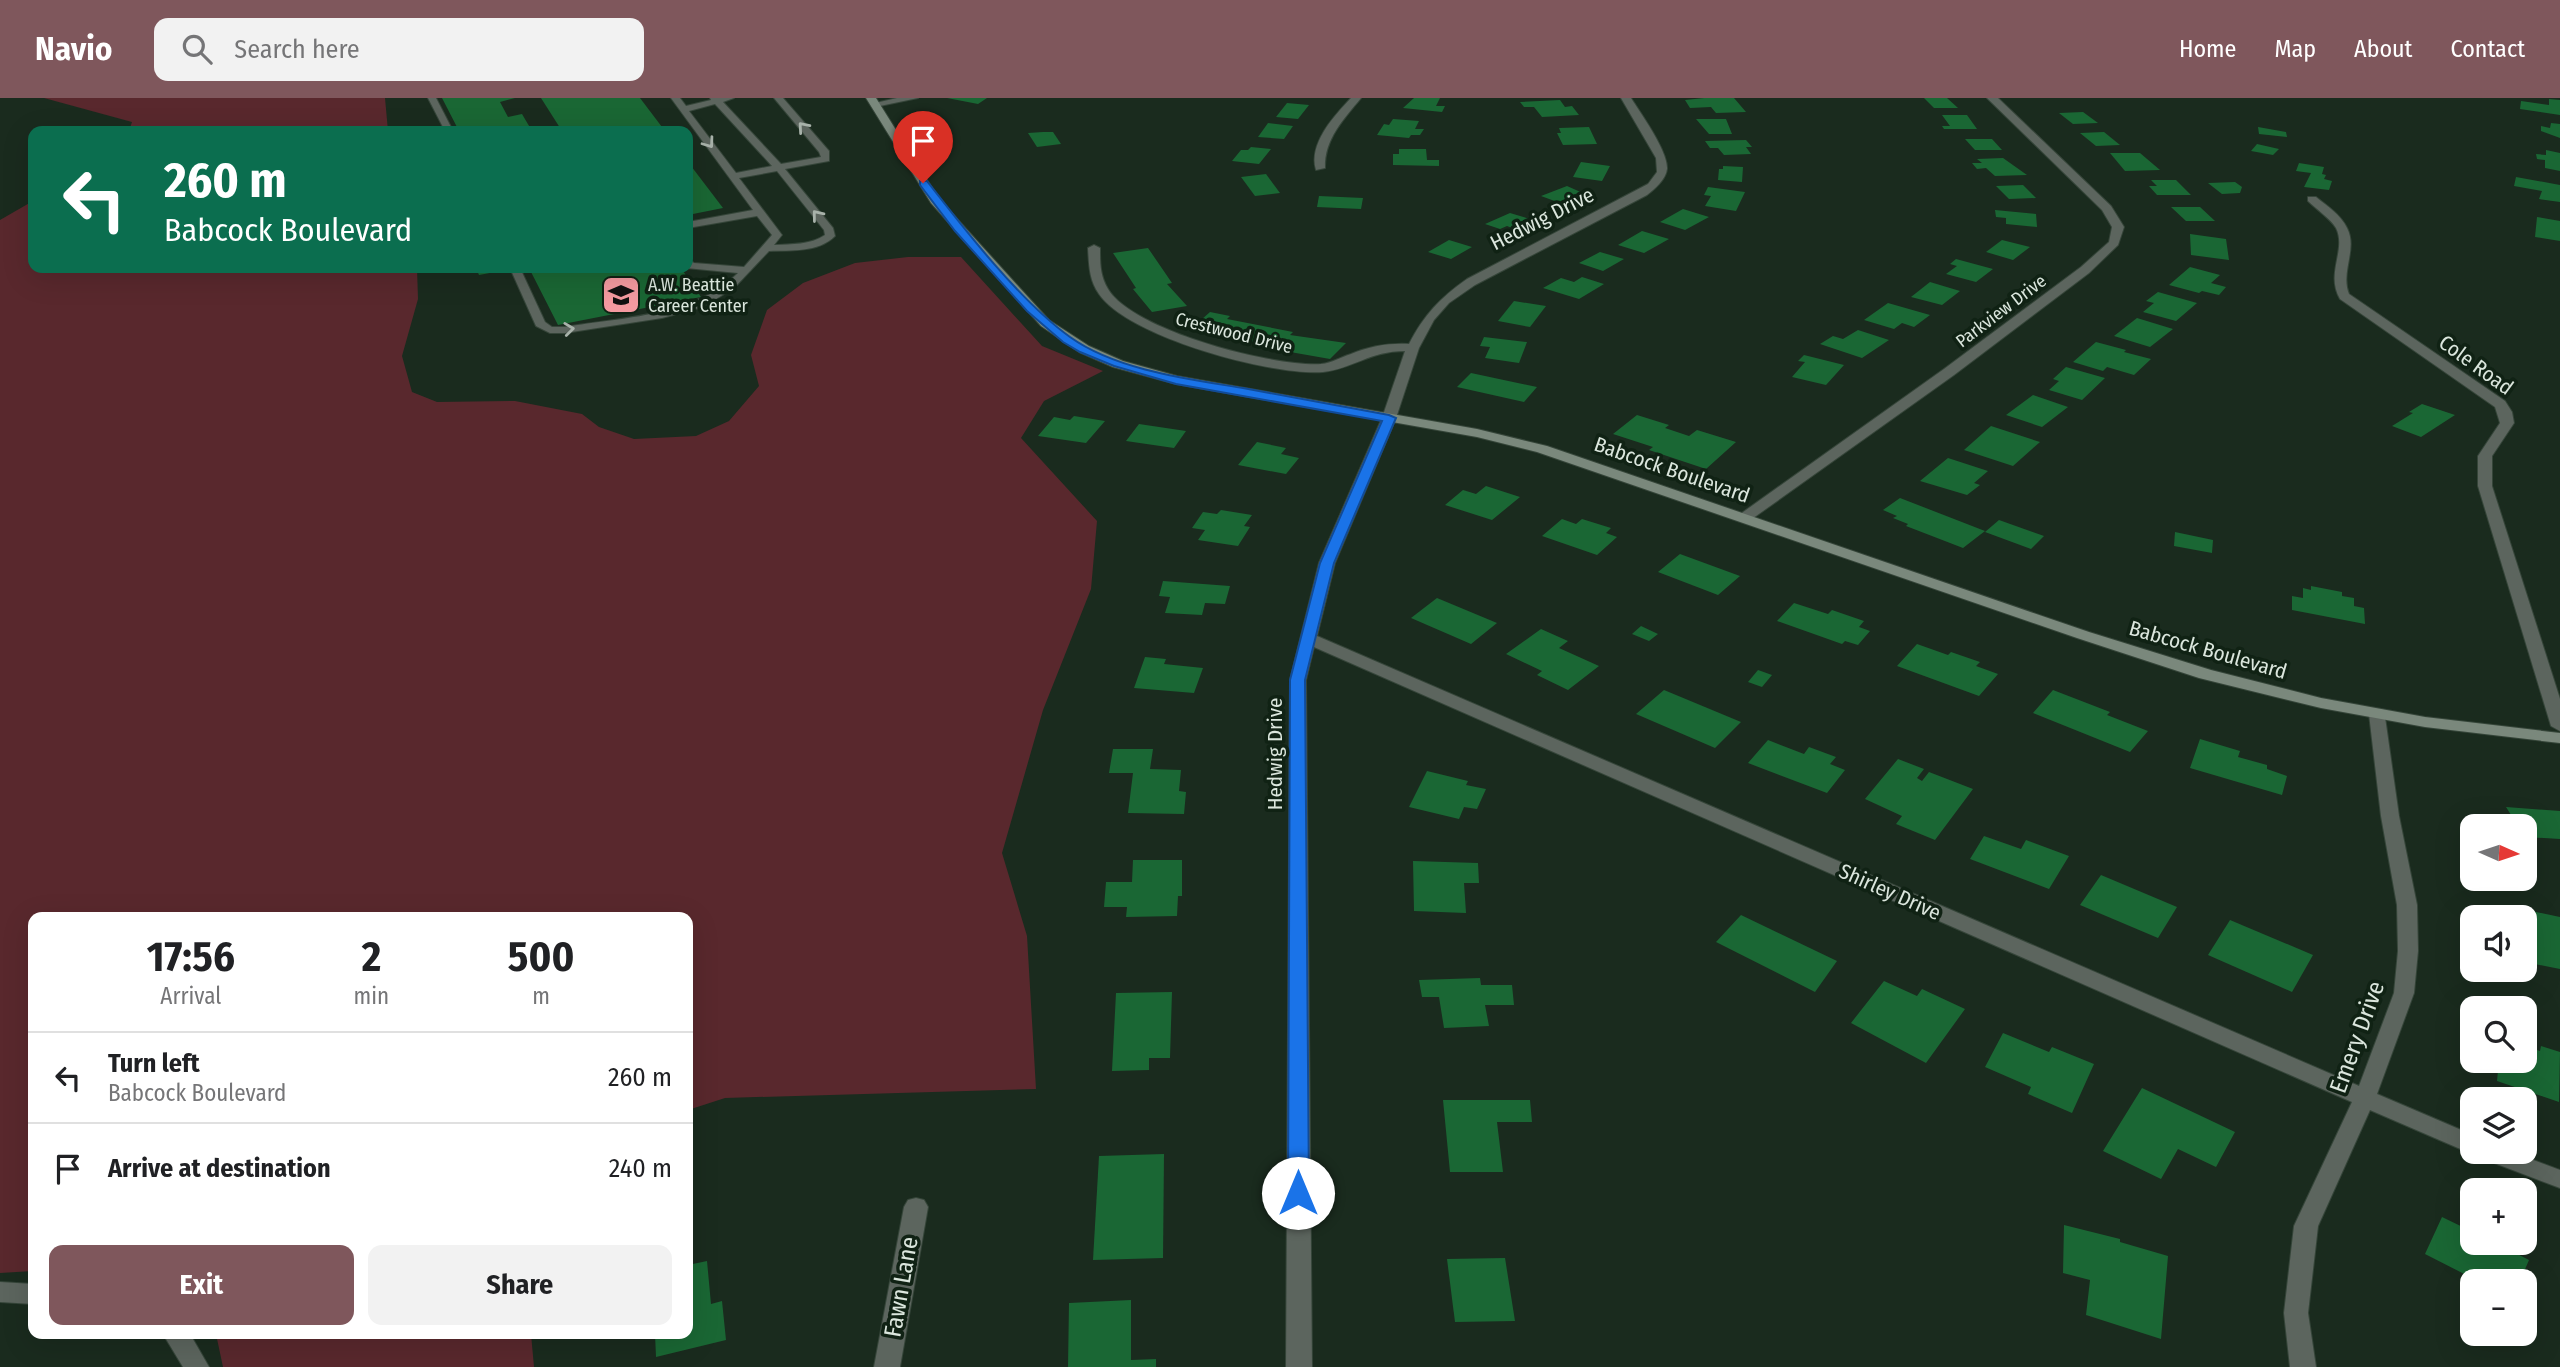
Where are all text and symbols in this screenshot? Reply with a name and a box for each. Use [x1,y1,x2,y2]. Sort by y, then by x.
search box [154,18,644,81]
text: Navio [35,29,112,69]
icon: search [178,30,216,68]
text: Search here [234,34,360,65]
text: Home [2179,35,2236,63]
text: Map [2274,35,2316,63]
text: About [2354,35,2412,63]
text: Contact [2450,35,2525,63]
pin [893,111,953,183]
one-way arrow [799,122,811,135]
icon: arrive [904,122,942,160]
one-way arrow [701,135,714,147]
text: 260 m [164,151,287,210]
icon: left [49,154,140,245]
street label: Hedwig Drive [1486,182,1598,256]
one-way arrow [813,210,825,223]
text: Babcock Boulevard [164,211,412,249]
street label: Parkview Drive [1951,270,2051,352]
school or university icon: A.W. Beattie Career Center [600,274,642,316]
place label: A.W. Beattie Career Center [648,274,749,317]
street label: Crestwood Drive [1173,308,1295,358]
one-way arrow [563,321,575,336]
street label: Cole Road [2434,329,2518,401]
street label: Babcock Boulevard [1591,431,1753,509]
street label: Babcock Boulevard [2126,615,2290,685]
street label: Hedwig Drive [1262,698,1288,810]
north arrow [2460,814,2538,891]
map controls [2460,814,2537,1346]
street label: Shirley Drive [1835,858,1945,926]
button: sound [2460,905,2537,982]
text: 17:56 [147,932,235,982]
text: 2 [362,932,381,982]
text: 500 [508,932,574,982]
street label: Emery Drive [2324,977,2390,1097]
text: Arrival [160,982,221,1010]
text: min [354,982,389,1010]
text: m [532,982,550,1010]
button: search [2460,996,2537,1073]
text: Turn left [108,1048,200,1079]
icon: left [49,1059,87,1097]
text: 260 m [608,1062,672,1093]
text: Babcock Boulevard [108,1079,286,1107]
button: layers [2460,1087,2537,1164]
icon: arrive [49,1150,87,1188]
text: Arrive at destination [108,1153,331,1184]
text: 240 m [609,1153,672,1184]
position arrow [1261,1156,1335,1230]
button: + [2460,1178,2537,1255]
street label: Fawn Lane [878,1235,924,1339]
button: Exit [49,1245,354,1325]
button: Share [368,1245,672,1325]
button: − [2460,1269,2537,1346]

